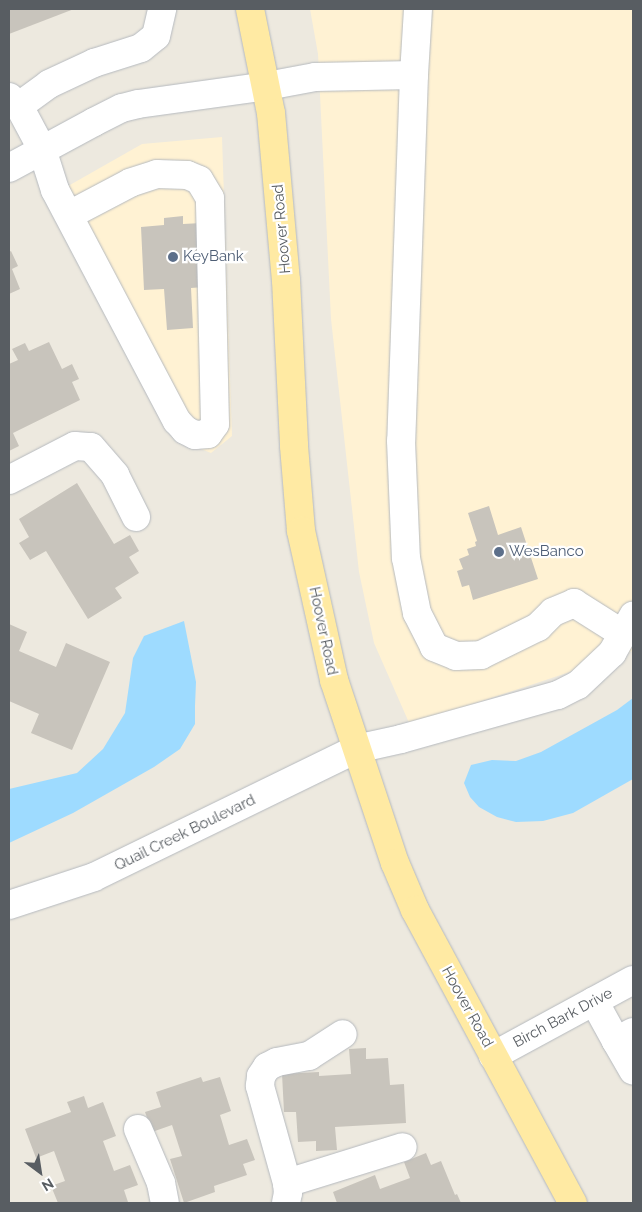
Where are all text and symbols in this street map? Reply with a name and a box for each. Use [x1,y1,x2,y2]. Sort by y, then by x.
street label: Hoover Road [269,183,295,275]
place label: KeyBank [183,248,244,266]
marker: KeyBank [167,251,179,263]
place label: WesBanco [509,543,584,561]
marker: WesBanco [493,546,505,558]
street label: Hoover Road [305,585,341,677]
street label: Quail Creek Boulevard [111,791,259,875]
street label: Hoover Road [437,963,497,1051]
street label: Birch Bark Drive [510,984,616,1052]
north arrow [15,1147,65,1197]
text: N [39,1175,56,1194]

